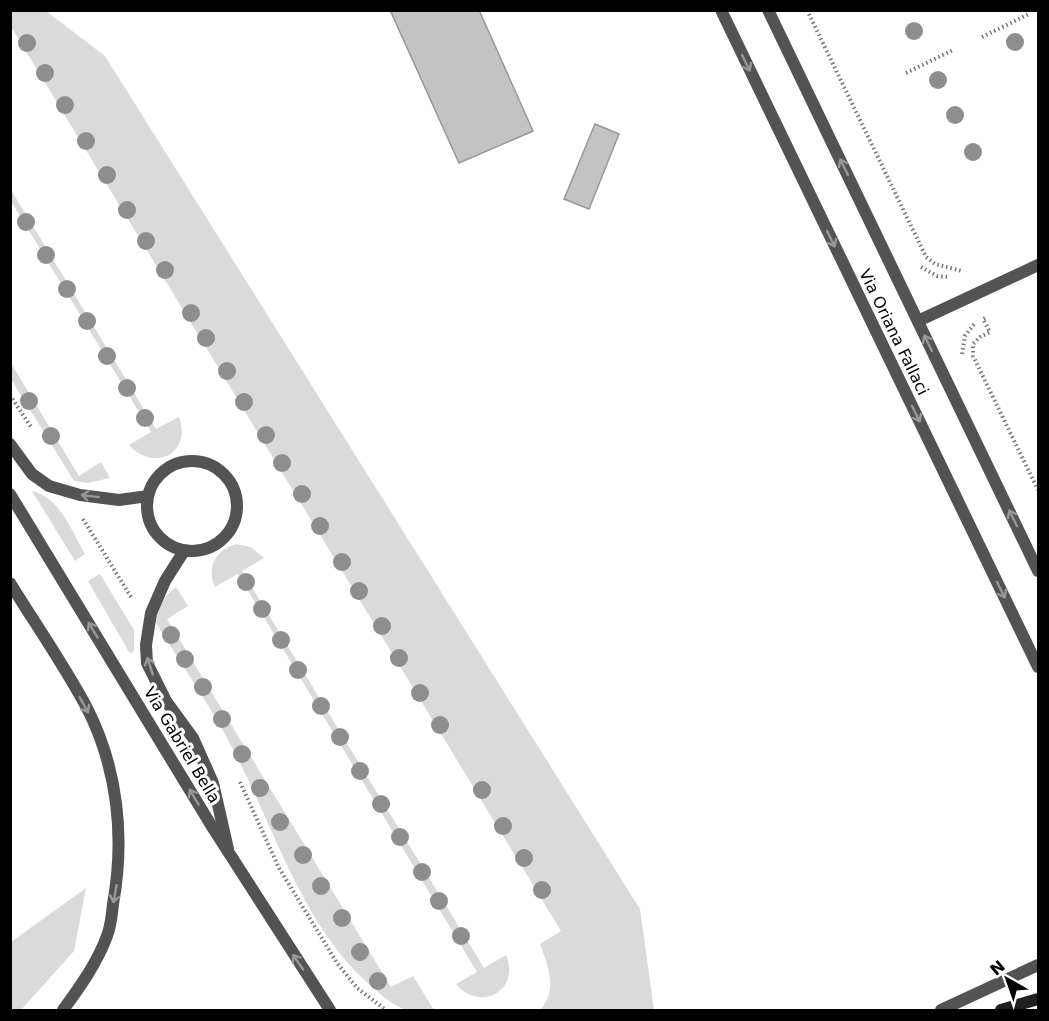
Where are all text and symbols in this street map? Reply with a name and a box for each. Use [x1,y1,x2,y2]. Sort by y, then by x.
one-way arrow [741,54,752,72]
one-way arrow [837,158,849,176]
one-way arrow [826,229,837,247]
street label: Via Oriana Fallaci [855,266,933,398]
one-way arrow [922,334,934,352]
one-way arrow [911,405,922,423]
one-way arrow [80,490,100,501]
one-way arrow [1007,510,1019,528]
one-way arrow [995,580,1007,598]
one-way arrow [86,622,98,639]
one-way arrow [144,657,155,676]
street label: Via Gabriel Bella [140,683,224,807]
one-way arrow [78,696,90,713]
one-way arrow [188,789,200,806]
one-way arrow [109,883,120,903]
north arrow [977,949,1037,1009]
one-way arrow [292,954,304,970]
text: N [986,956,1009,979]

